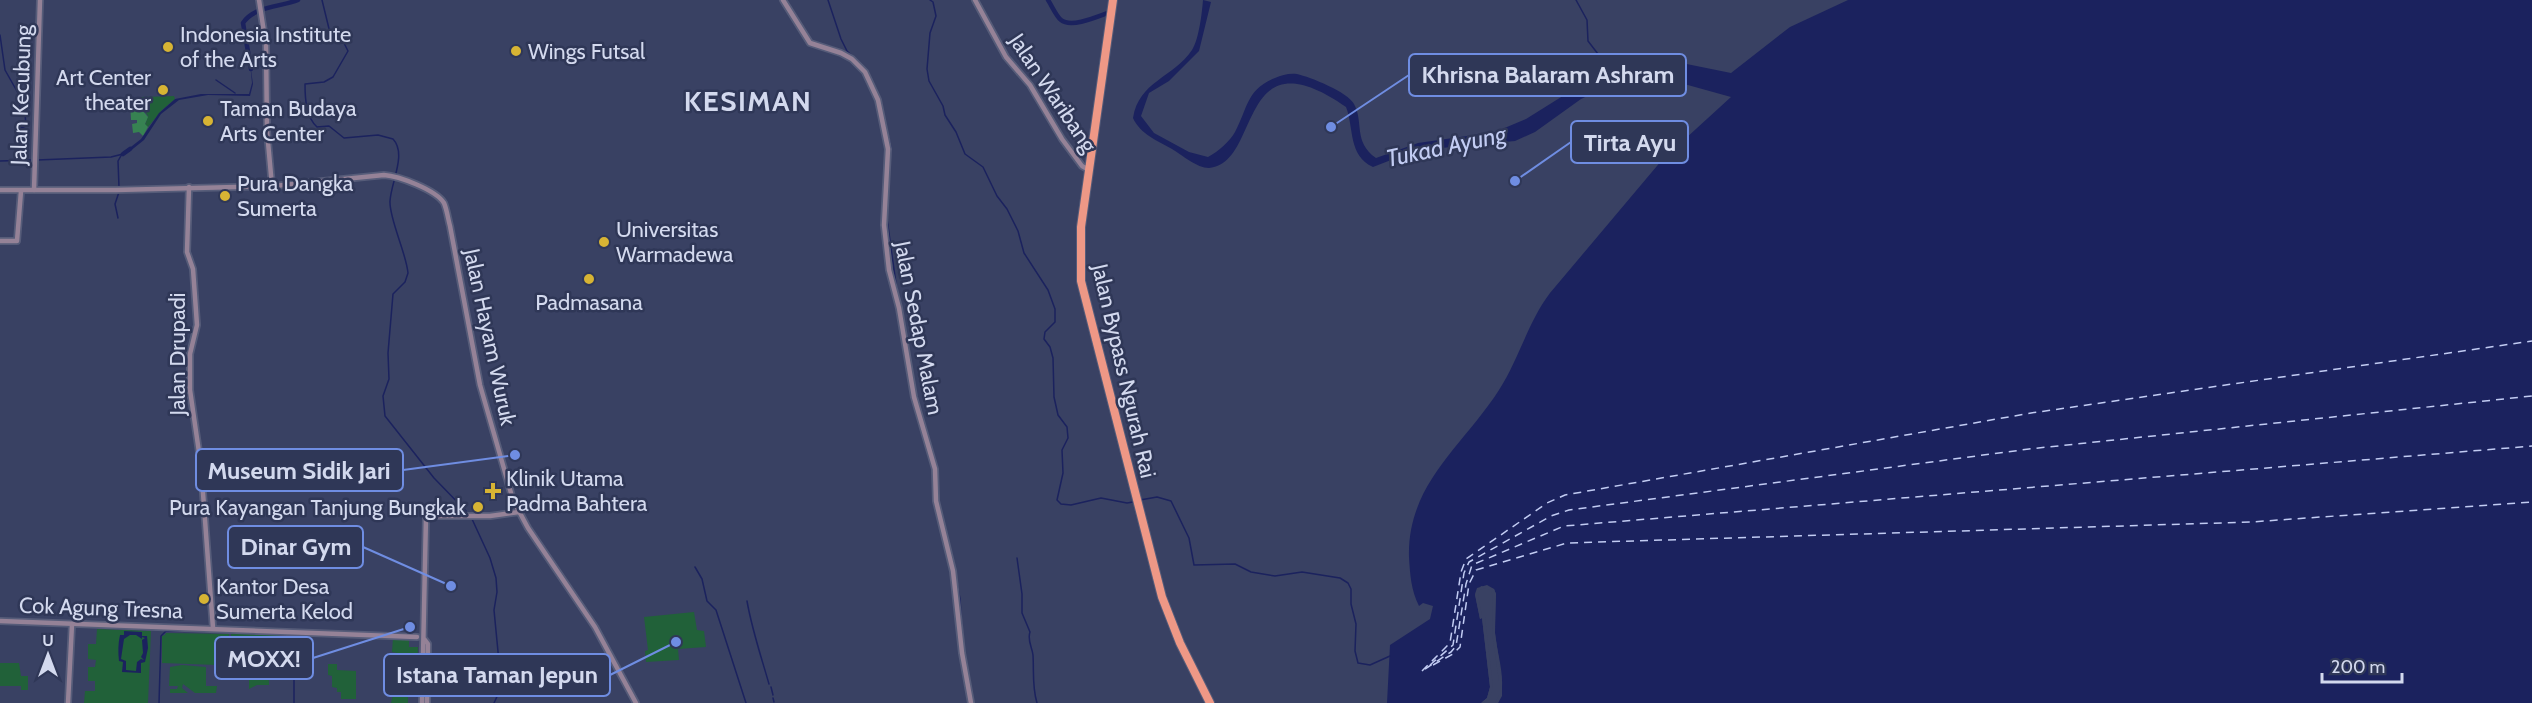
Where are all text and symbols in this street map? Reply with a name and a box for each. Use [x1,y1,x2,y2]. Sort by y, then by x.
place label: Indonesia Institute of the Arts [180,21,351,73]
street label: Jalan Kecubung [5,23,37,167]
street label: Jalan Waribang [1003,28,1103,158]
place label: Wings Futsal [528,38,646,65]
marker: Indonesia Institute of the Arts [161,40,175,54]
marker: Wings Futsal [509,44,523,58]
callout: Khrisna Balaram Ashram [1409,54,1686,96]
text: Khrisna Balaram Ashram [1422,60,1674,89]
place label: Art Center theater [56,64,151,116]
marker: Art Center theater [156,83,170,97]
district label: KESIMAN [684,84,812,118]
place label: Taman Budaya Arts Center [220,95,357,147]
marker: Taman Budaya Arts Center [201,114,215,128]
water label: Tukad Ayung [1383,119,1510,173]
callout: Tirta Ayu [1571,121,1688,163]
text: Tirta Ayu [1584,128,1676,157]
place label: Pura Dangka Sumerta [237,170,354,222]
marker: Pura Dangka Sumerta [218,189,232,203]
place label: Universitas Warmadewa [616,216,734,268]
marker: Universitas Warmadewa [597,235,611,249]
street label: Jalan Sedap Malam [889,238,949,417]
street label: Jalan Hayam Wuruk [458,245,522,428]
street label: Jalan Bypass Ngurah Rai [1086,260,1162,481]
marker: Padmasana [582,272,596,286]
place label: Padmasana [535,289,643,316]
street label: Jalan Drupadi [164,293,191,416]
callout: Museum Sidik Jari [196,449,403,491]
text: Museum Sidik Jari [207,456,391,485]
place label: Klinik Utama Padma Bahtera [506,465,648,517]
marker: Klinik Utama Padma Bahtera [484,482,502,500]
place label: Pura Kayangan Tanjung Bungkak [169,494,466,521]
marker: Pura Kayangan Tanjung Bungkak [471,500,485,514]
callout: Dinar Gym [228,526,363,568]
text: Dinar Gym [241,532,351,561]
place label: Kantor Desa Sumerta Kelod [216,573,353,625]
street label: Cok Agung Tresna [19,592,184,624]
marker: Kantor Desa Sumerta Kelod [197,592,211,606]
north arrow [18,625,78,685]
text: U [42,631,54,650]
callout: MOXX! [215,637,313,679]
text: MOXX! [227,644,301,673]
scale bar [2322,646,2402,684]
callout: Istana Taman Jepun [384,654,610,696]
text: 200 m [2331,656,2385,678]
text: Istana Taman Jepun [396,660,598,689]

